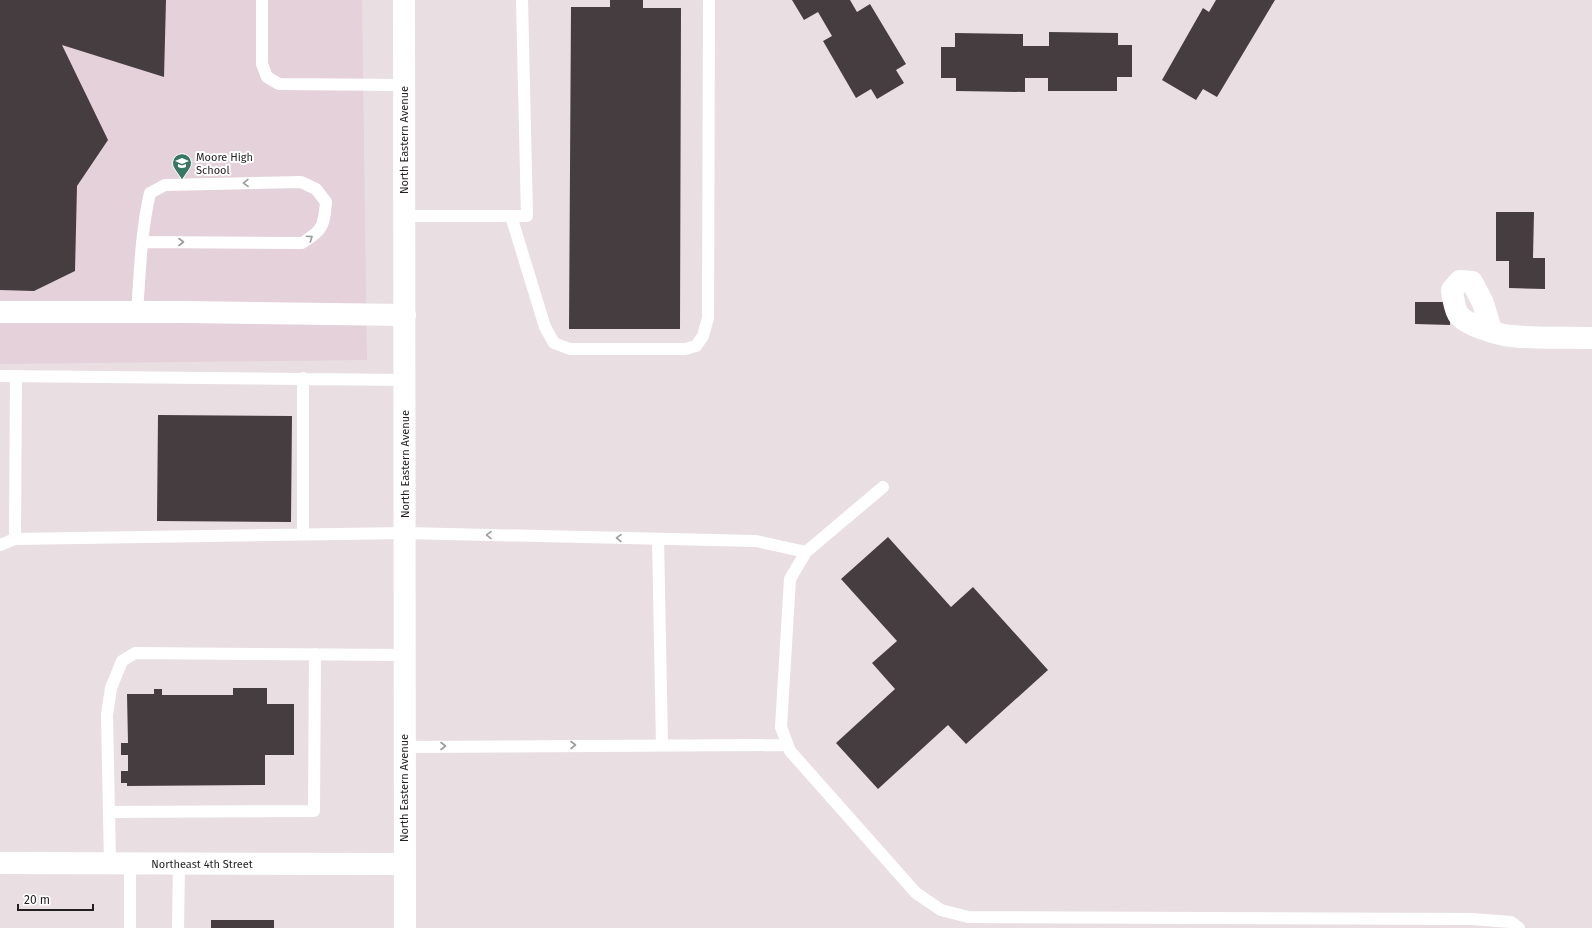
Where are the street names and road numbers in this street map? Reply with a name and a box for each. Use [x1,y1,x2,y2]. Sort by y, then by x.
street label: North Eastern Avenue [398,86,411,194]
street label: North Eastern Avenue [399,410,412,518]
street label: North Eastern Avenue [398,734,411,842]
street label: Northeast 4th Street [151,858,253,871]

